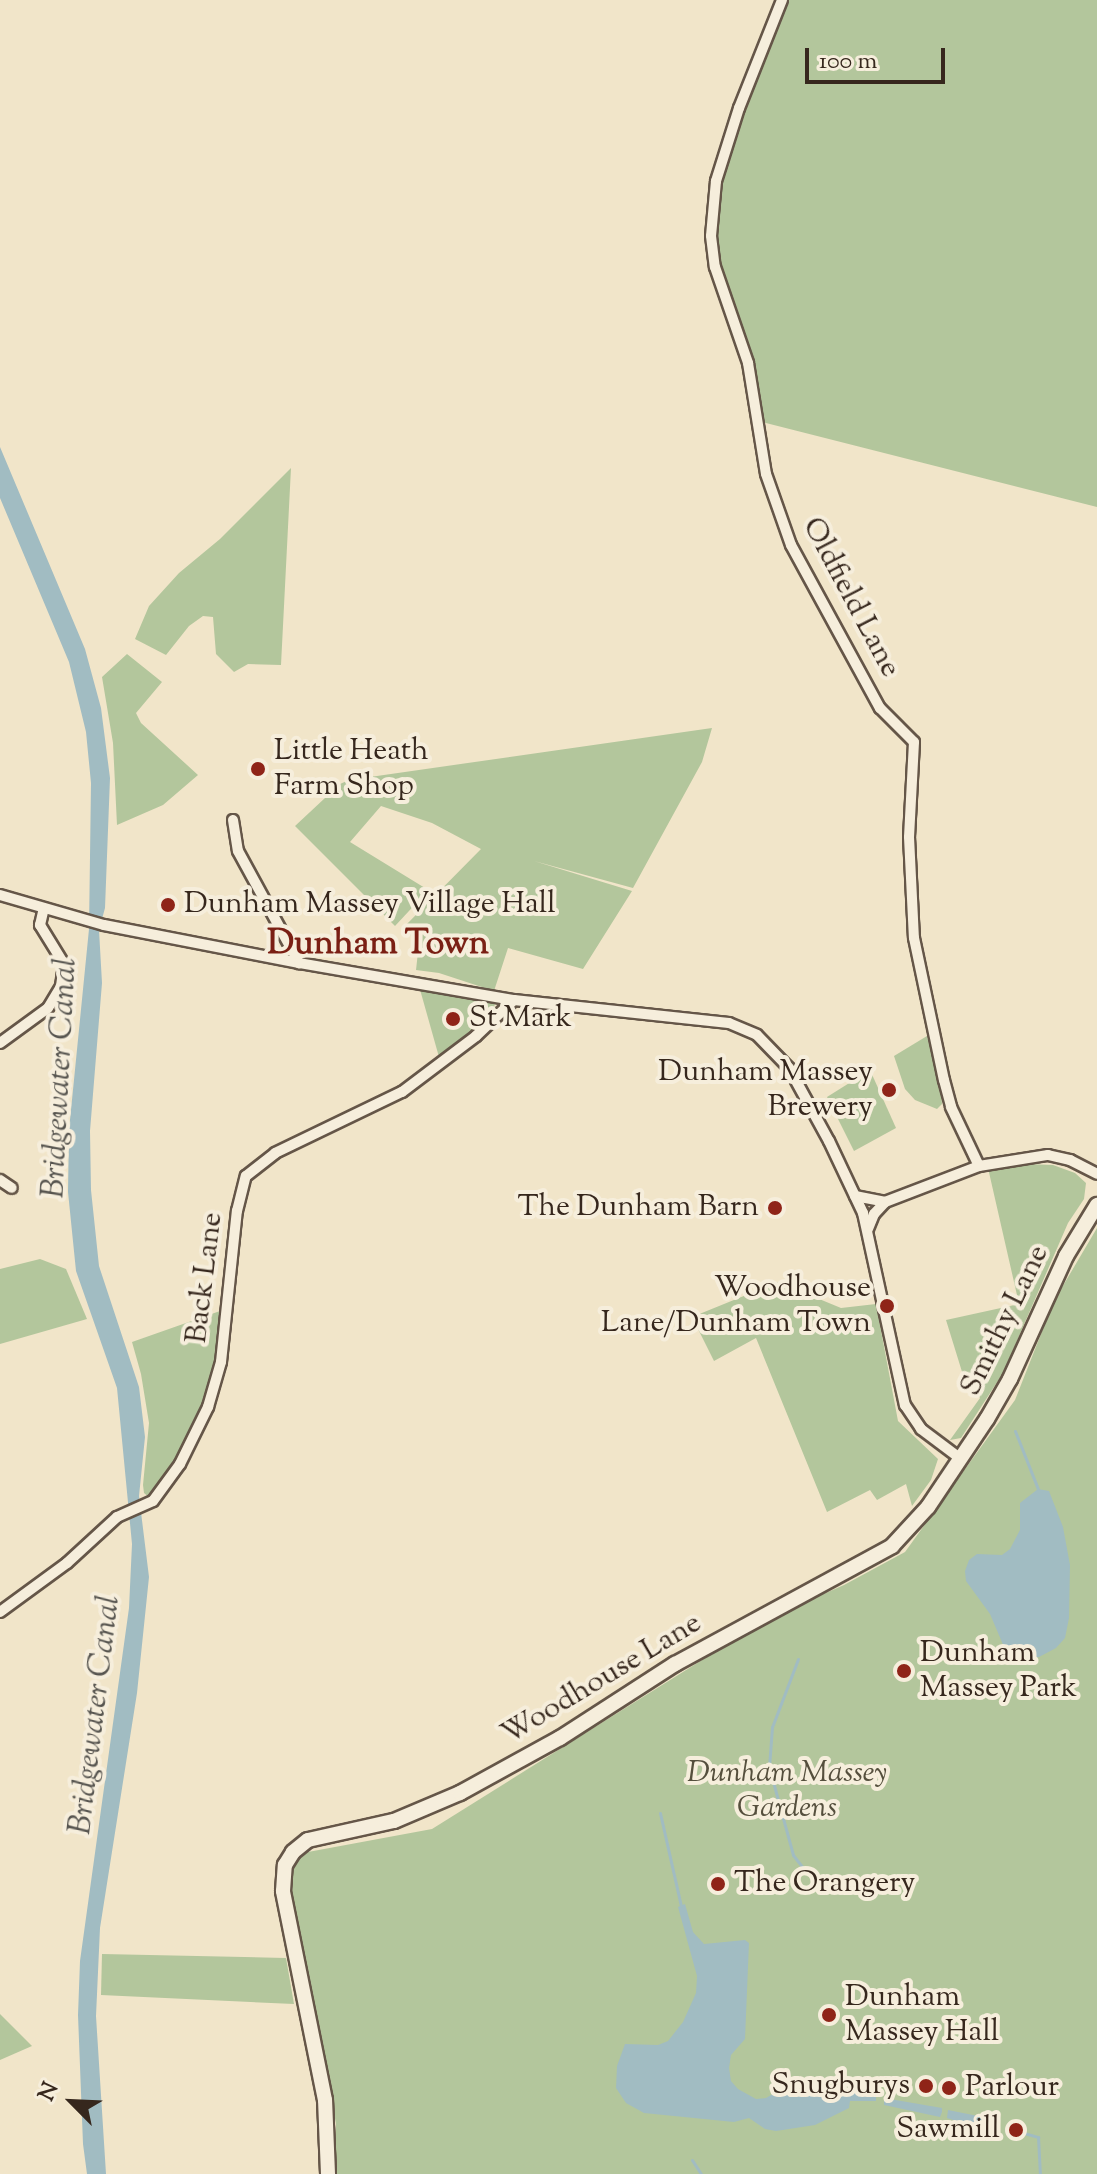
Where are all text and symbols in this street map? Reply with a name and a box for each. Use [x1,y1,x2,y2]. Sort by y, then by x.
scale bar [809,32,949,82]
text: 100 m [819,45,877,79]
street label: Oldfield Lane [793,512,907,684]
place label: Little Heath Farm Shop [274,734,429,804]
marker: Little Heath Farm Shop [249,760,267,778]
place label: Dunham Massey Village Hall [184,887,556,923]
marker: Dunham Massey Village Hall [159,896,177,914]
district label: Dunham Town [267,925,489,965]
water label: Bridgewater Canal [36,957,86,1199]
place label: St Mark [469,1001,572,1037]
marker: St Mark [444,1010,462,1028]
place label: Dunham Massey Brewery [658,1055,873,1126]
marker: Dunham Massey Brewery [880,1081,898,1099]
place label: The Dunham Barn [518,1190,759,1226]
marker: The Dunham Barn [766,1199,784,1217]
street label: Back Lane [180,1210,232,1346]
street label: Smithy Lane [954,1240,1058,1402]
place label: Woodhouse Lane/Dunham Town [601,1271,871,1342]
marker: Woodhouse Lane/Dunham Town [878,1297,896,1315]
water label: Bridgewater Canal [62,1593,130,1837]
street label: Woodhouse Lane [496,1606,708,1754]
place label: Dunham Massey Park [920,1636,1077,1706]
marker: Dunham Massey Park [895,1662,913,1680]
park label: Dunham Massey Gardens [687,1756,887,1826]
place label: The Orangery [734,1866,916,1902]
marker: The Orangery [709,1875,727,1893]
place label: Dunham Massey Hall [845,1980,999,2050]
marker: Dunham Massey Hall [820,2006,838,2024]
north arrow [32,2062,112,2142]
place label: Snugburys [771,2068,910,2104]
place label: Parlour [965,2070,1059,2106]
marker: Snugburys [917,2077,935,2095]
text: N [32,2078,68,2107]
marker: Parlour [940,2079,958,2097]
place label: Sawmill [896,2112,1000,2148]
marker: Sawmill [1007,2121,1025,2139]

